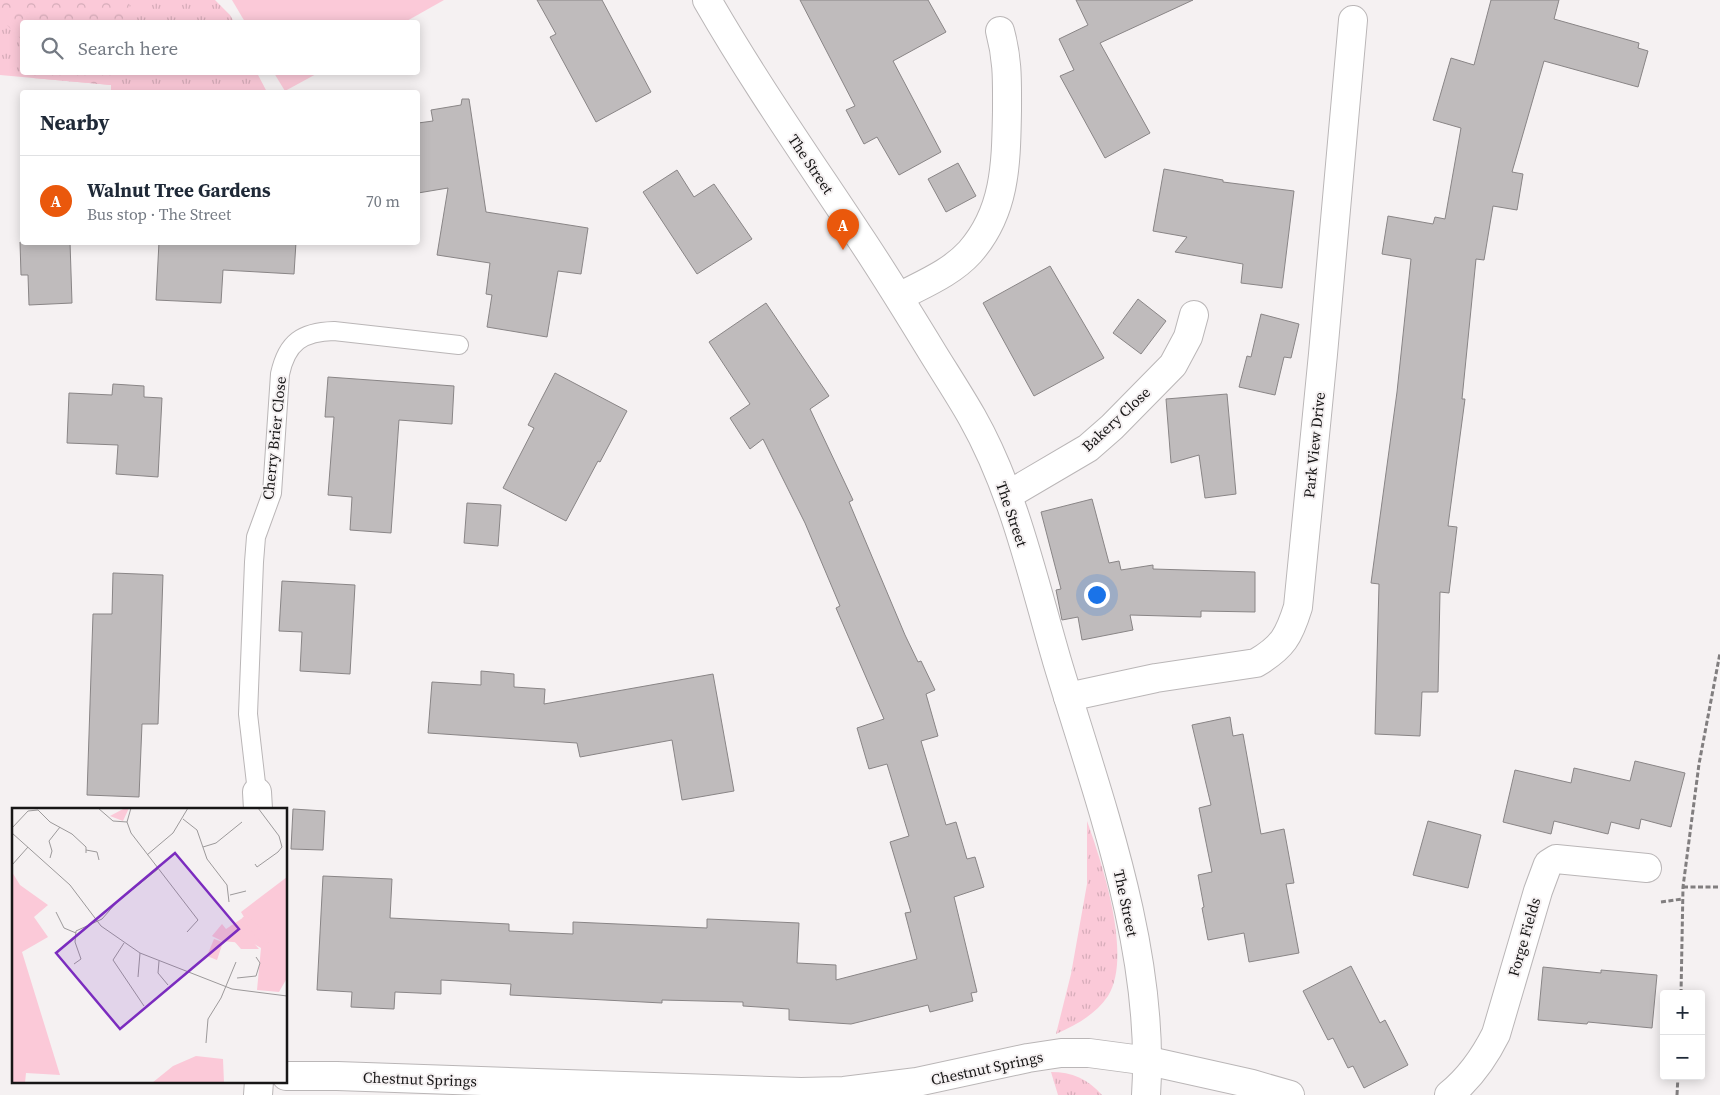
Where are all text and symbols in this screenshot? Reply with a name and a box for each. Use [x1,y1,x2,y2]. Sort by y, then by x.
search box [20,20,420,75]
icon: search [38,34,66,62]
text: Search here [78,35,178,61]
text: Nearby [40,108,110,137]
street label: The Street [783,130,839,198]
text: Walnut Tree Gardens [87,177,271,203]
text: A [51,190,61,212]
text: 70 m [366,190,400,212]
text: Bus stop · The Street [87,203,231,225]
pin: A [827,209,859,250]
street label: Cherry Brier Close [257,375,291,501]
street label: Bakery Close [1077,382,1155,456]
street label: Park View Drive [1298,391,1330,499]
street label: The Street [991,478,1033,550]
your location [1084,582,1110,608]
inset map [12,808,288,1082]
street label: The Street [1109,868,1143,939]
street label: Forge Fields [1503,895,1545,979]
map controls [1660,990,1705,1080]
button: + [1660,990,1705,1035]
button: − [1660,1035,1705,1080]
street label: Chestnut Springs [929,1046,1045,1090]
street label: Chestnut Springs [363,1067,477,1091]

